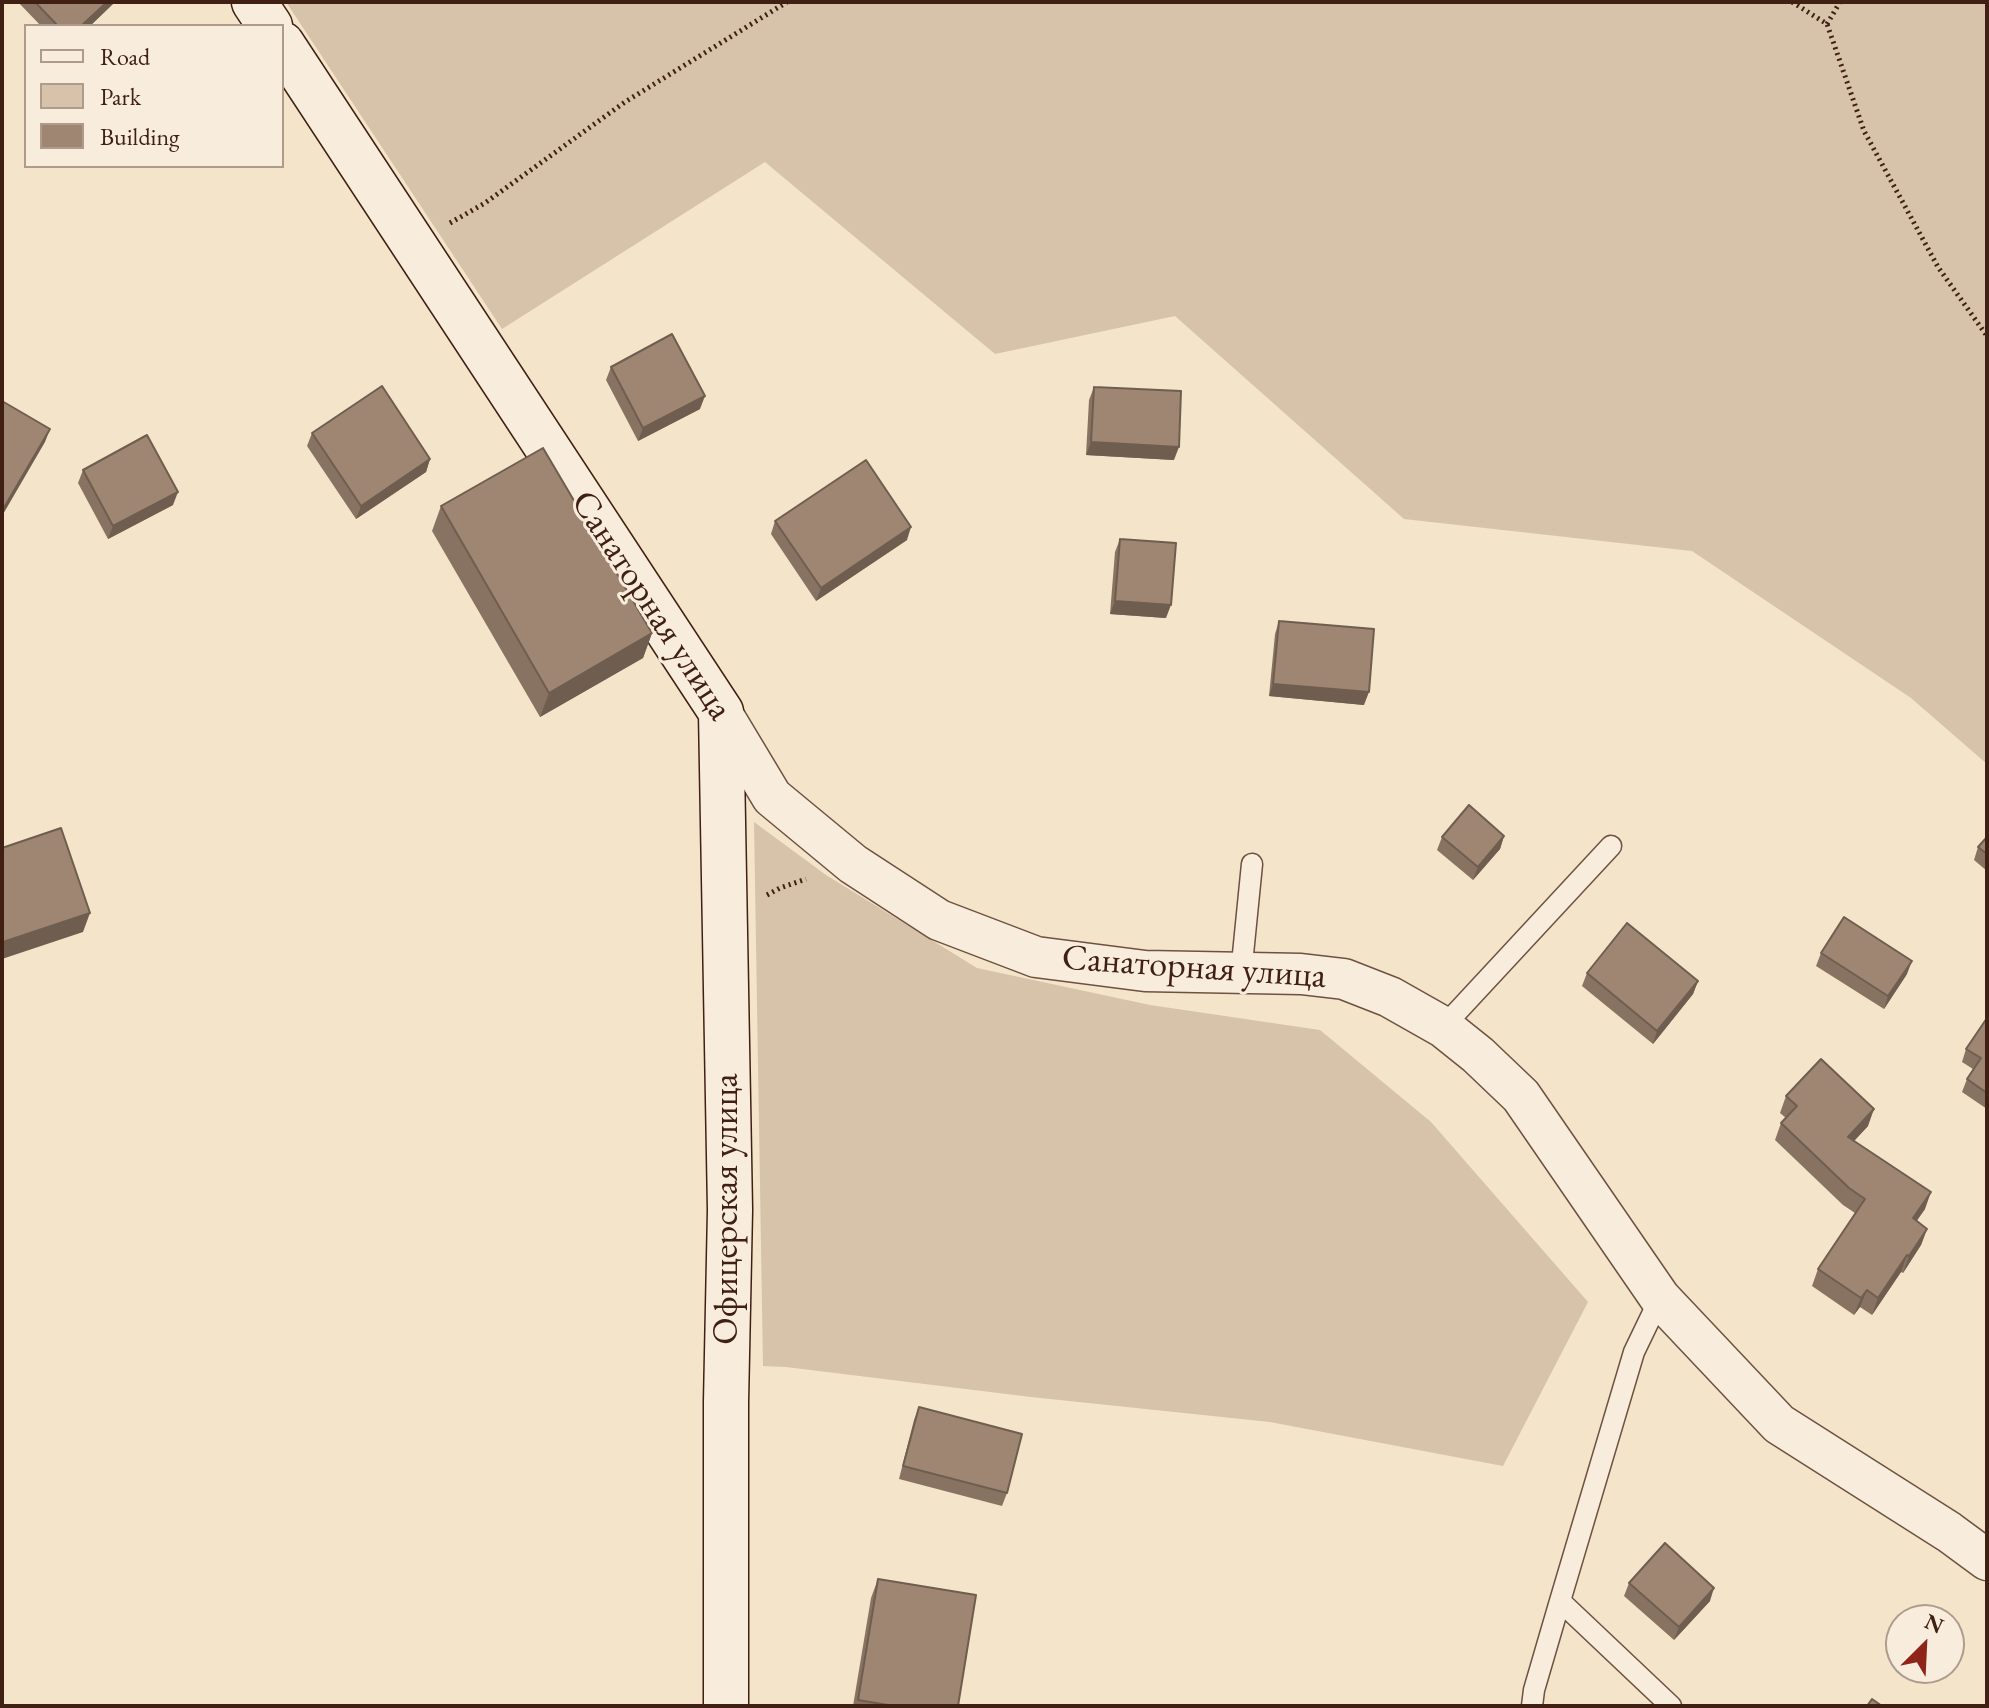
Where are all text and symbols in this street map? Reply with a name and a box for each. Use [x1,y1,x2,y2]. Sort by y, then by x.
legend [24,24,284,168]
text: Road [100,41,150,72]
text: Park [100,81,141,112]
text: Building [100,121,180,152]
street label: Санаторная улица [561,483,741,729]
street label: Санаторная улица [1060,937,1328,999]
street label: Офицерская улица [705,1073,749,1345]
north arrow [1885,1604,1965,1684]
text: N [1920,1607,1948,1640]

